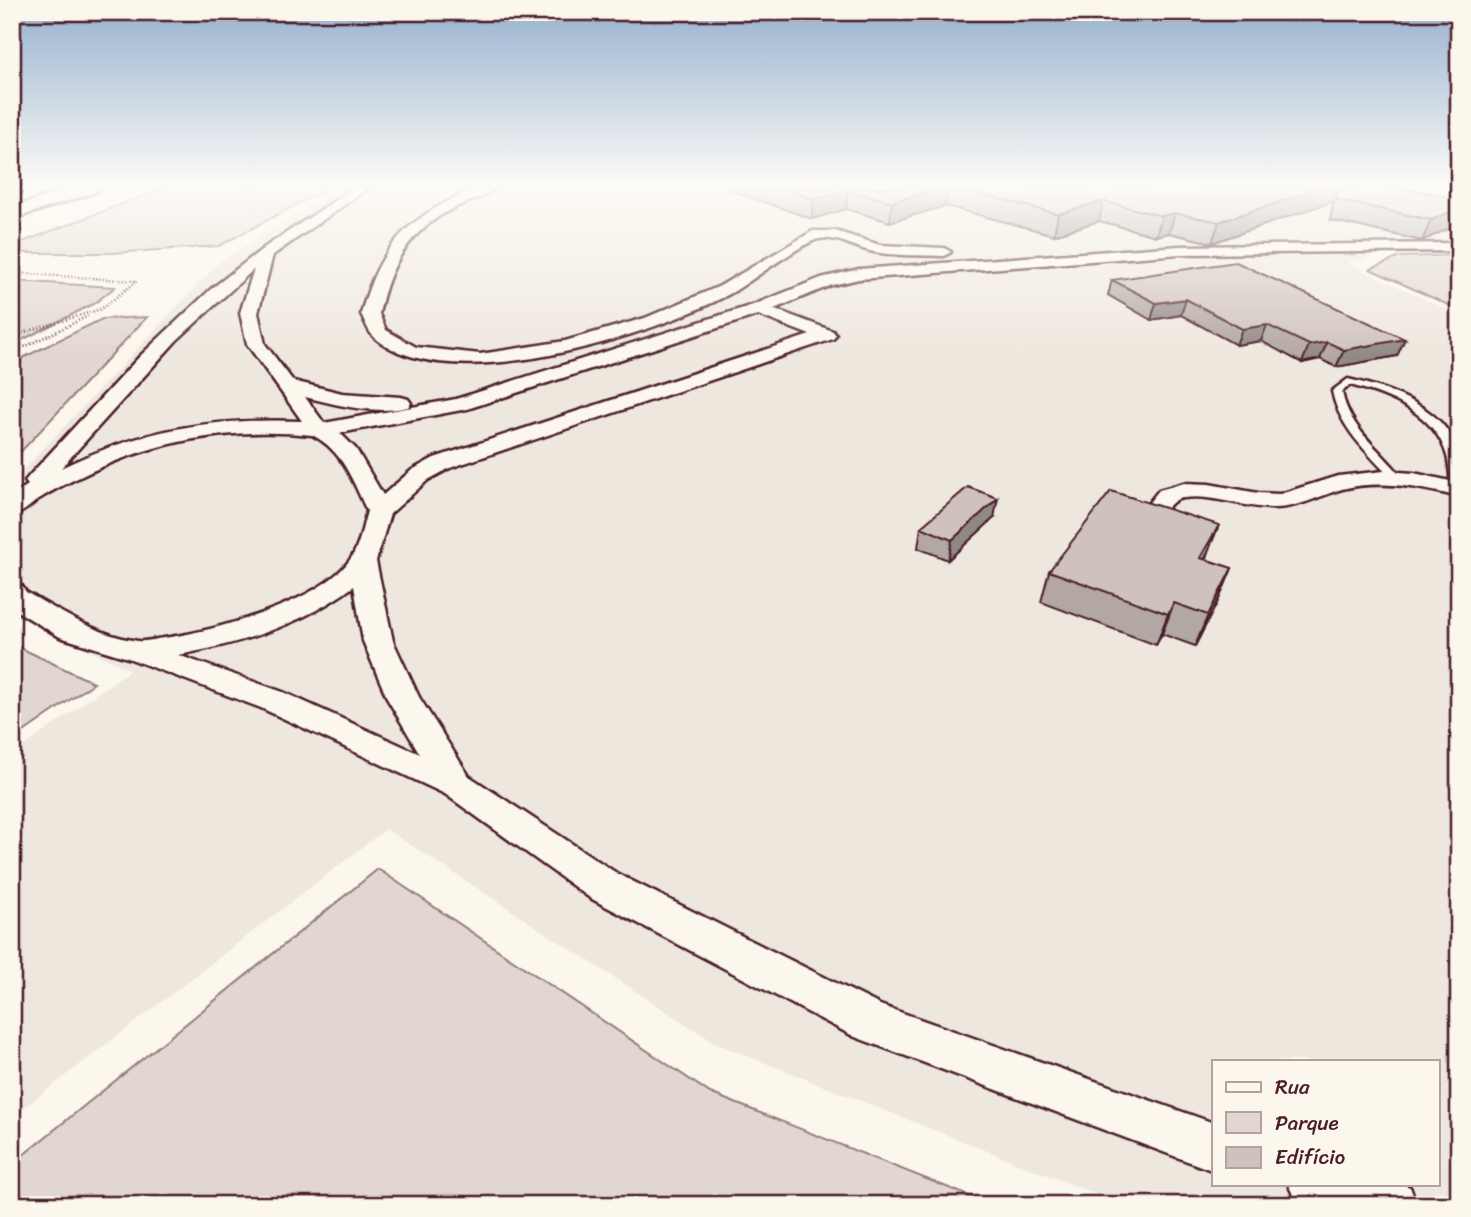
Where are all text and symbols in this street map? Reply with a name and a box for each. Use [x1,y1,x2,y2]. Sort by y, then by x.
legend [1212,1060,1440,1186]
text: Rua [1275,1068,1310,1106]
text: Parque [1275,1104,1339,1142]
text: Edifício [1275,1138,1345,1176]

